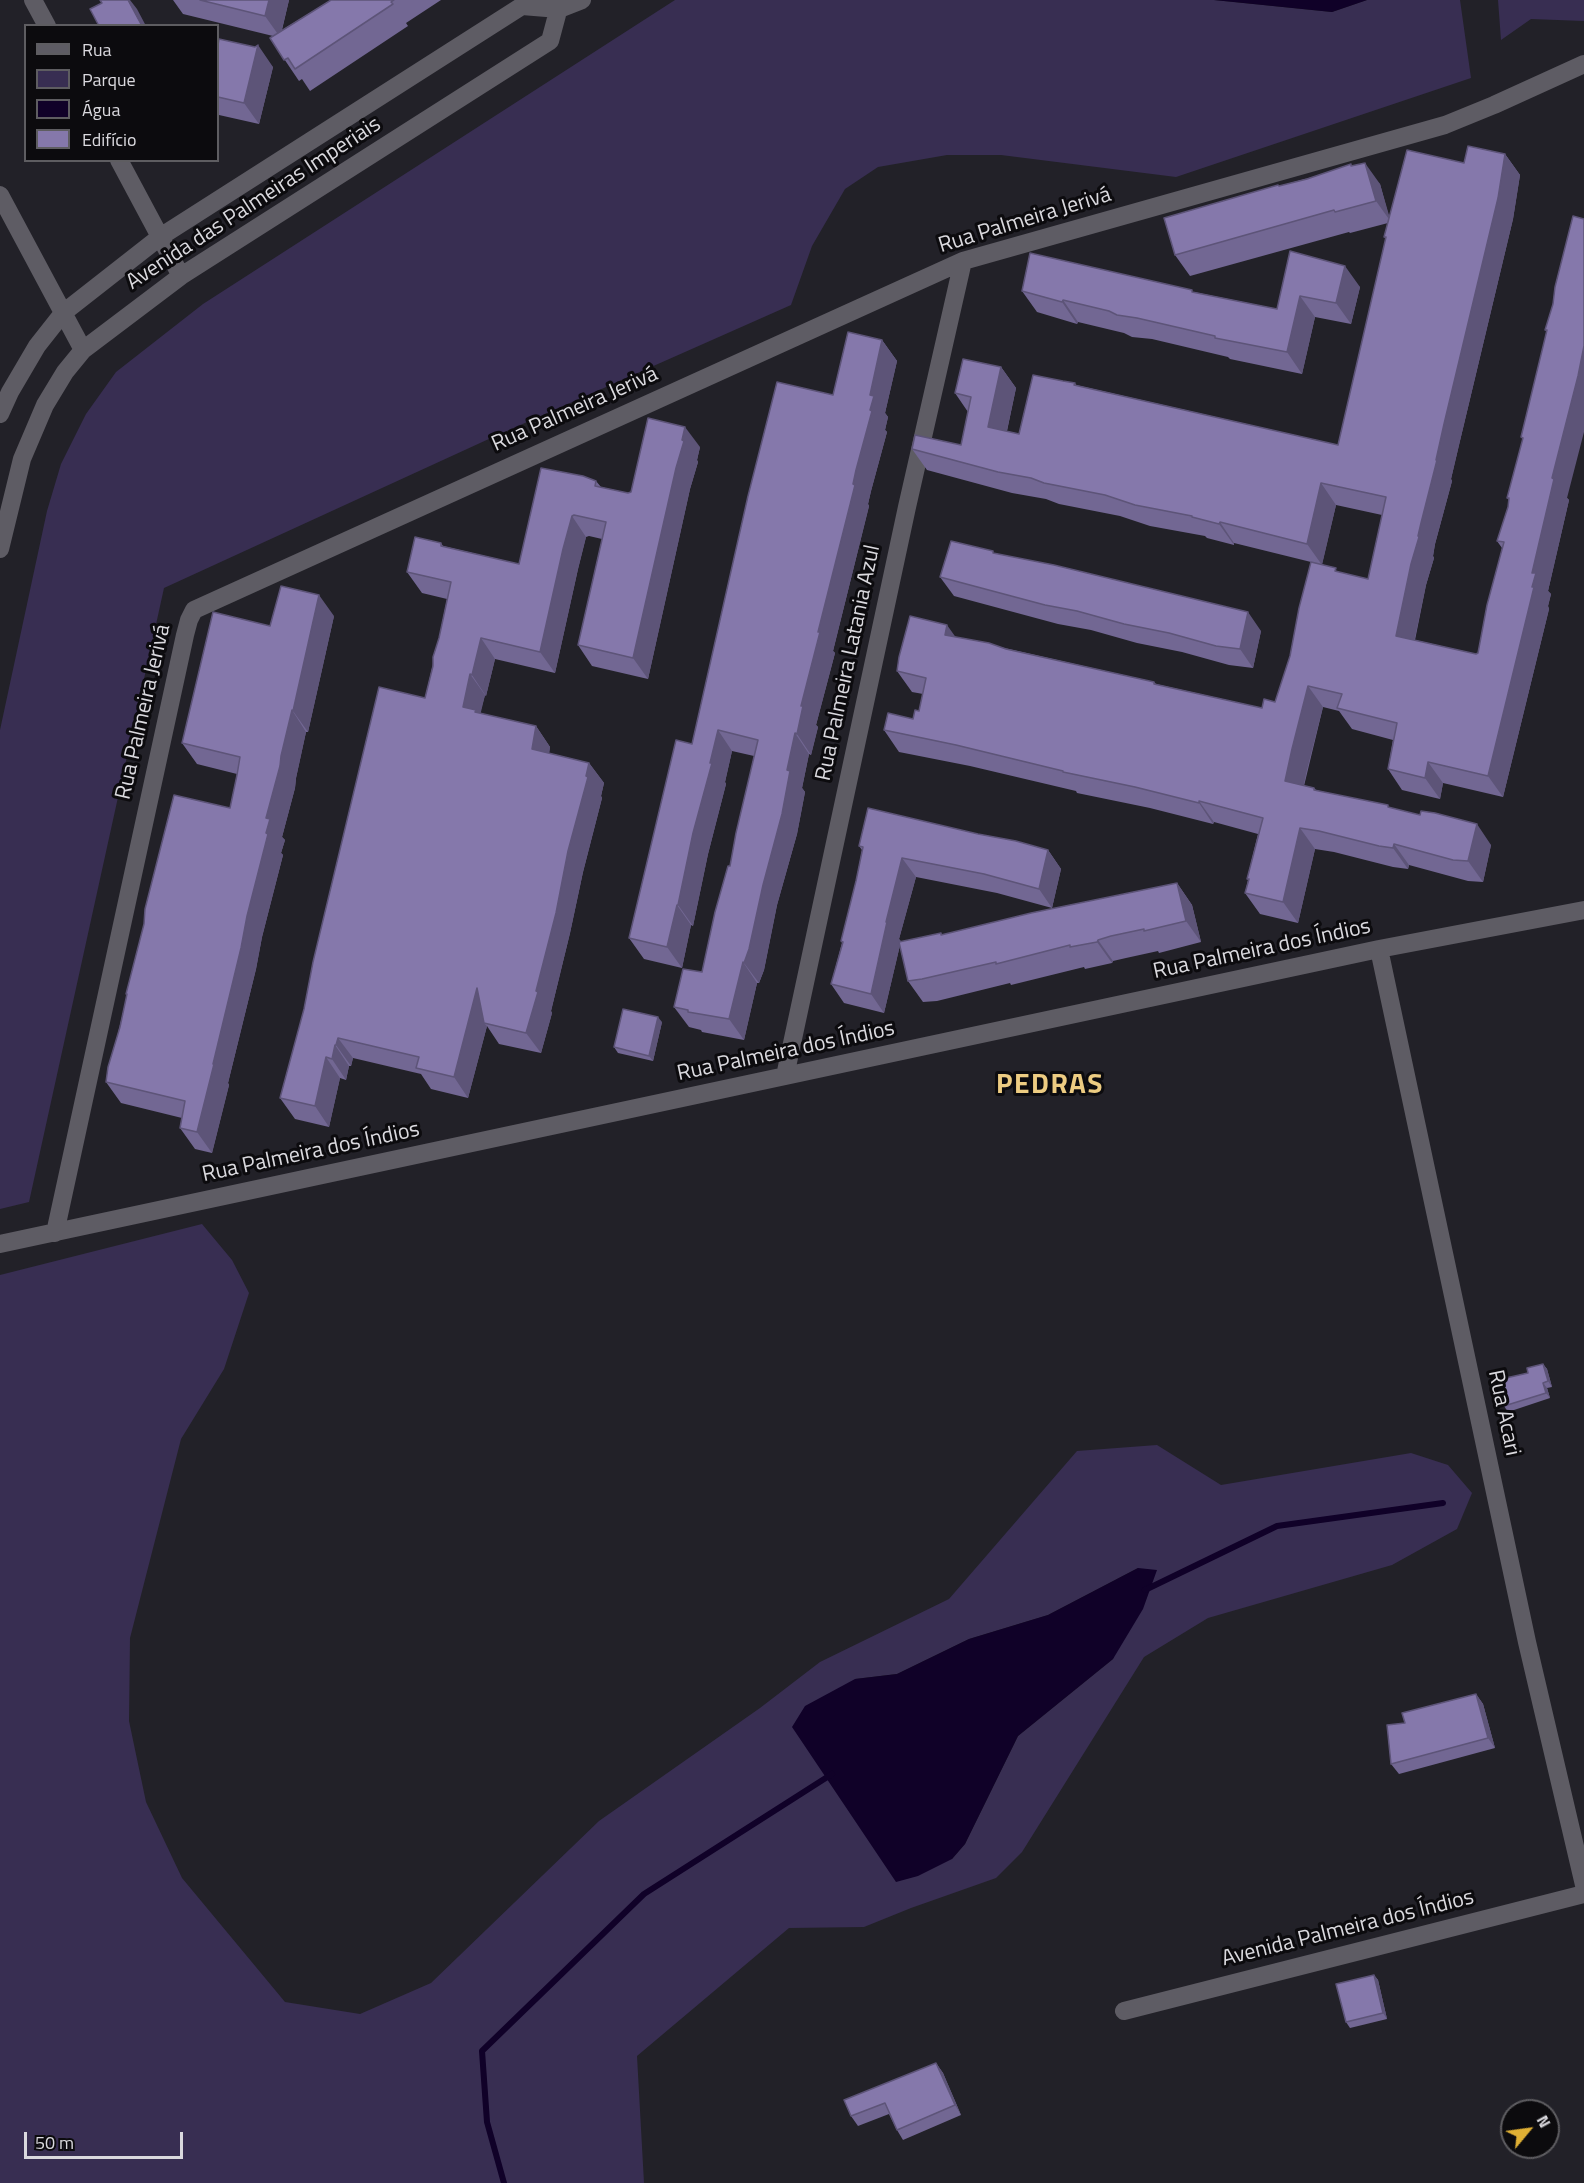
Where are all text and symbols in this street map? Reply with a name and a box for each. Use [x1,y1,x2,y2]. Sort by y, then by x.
legend [24,24,219,162]
text: Rua [82,36,112,63]
text: Parque [82,66,136,93]
text: Água [82,96,120,123]
street label: Avenida das Palmeiras Imperiais [122,112,386,296]
text: Edifício [82,126,136,153]
street label: Rua Palmeira Jerivá [936,182,1114,260]
street label: Rua Palmeira Jerivá [488,362,662,458]
street label: Rua Palmeira Latania Azul [811,543,887,783]
street label: Rua Palmeira Jerivá [111,622,177,802]
street label: Rua Palmeira dos Índios [1151,914,1373,986]
street label: Rua Palmeira dos Índios [675,1016,897,1088]
district label: PEDRAS [996,1069,1104,1103]
street label: Rua Palmeira dos Índios [200,1117,422,1189]
street label: Rua Acari [1481,1368,1525,1458]
street label: Avenida Palmeira dos Índios [1219,1885,1477,1973]
north arrow [1500,2099,1560,2159]
text: N [1531,2111,1557,2132]
scale bar [27,2120,186,2158]
text: 50 m [35,2129,74,2156]

